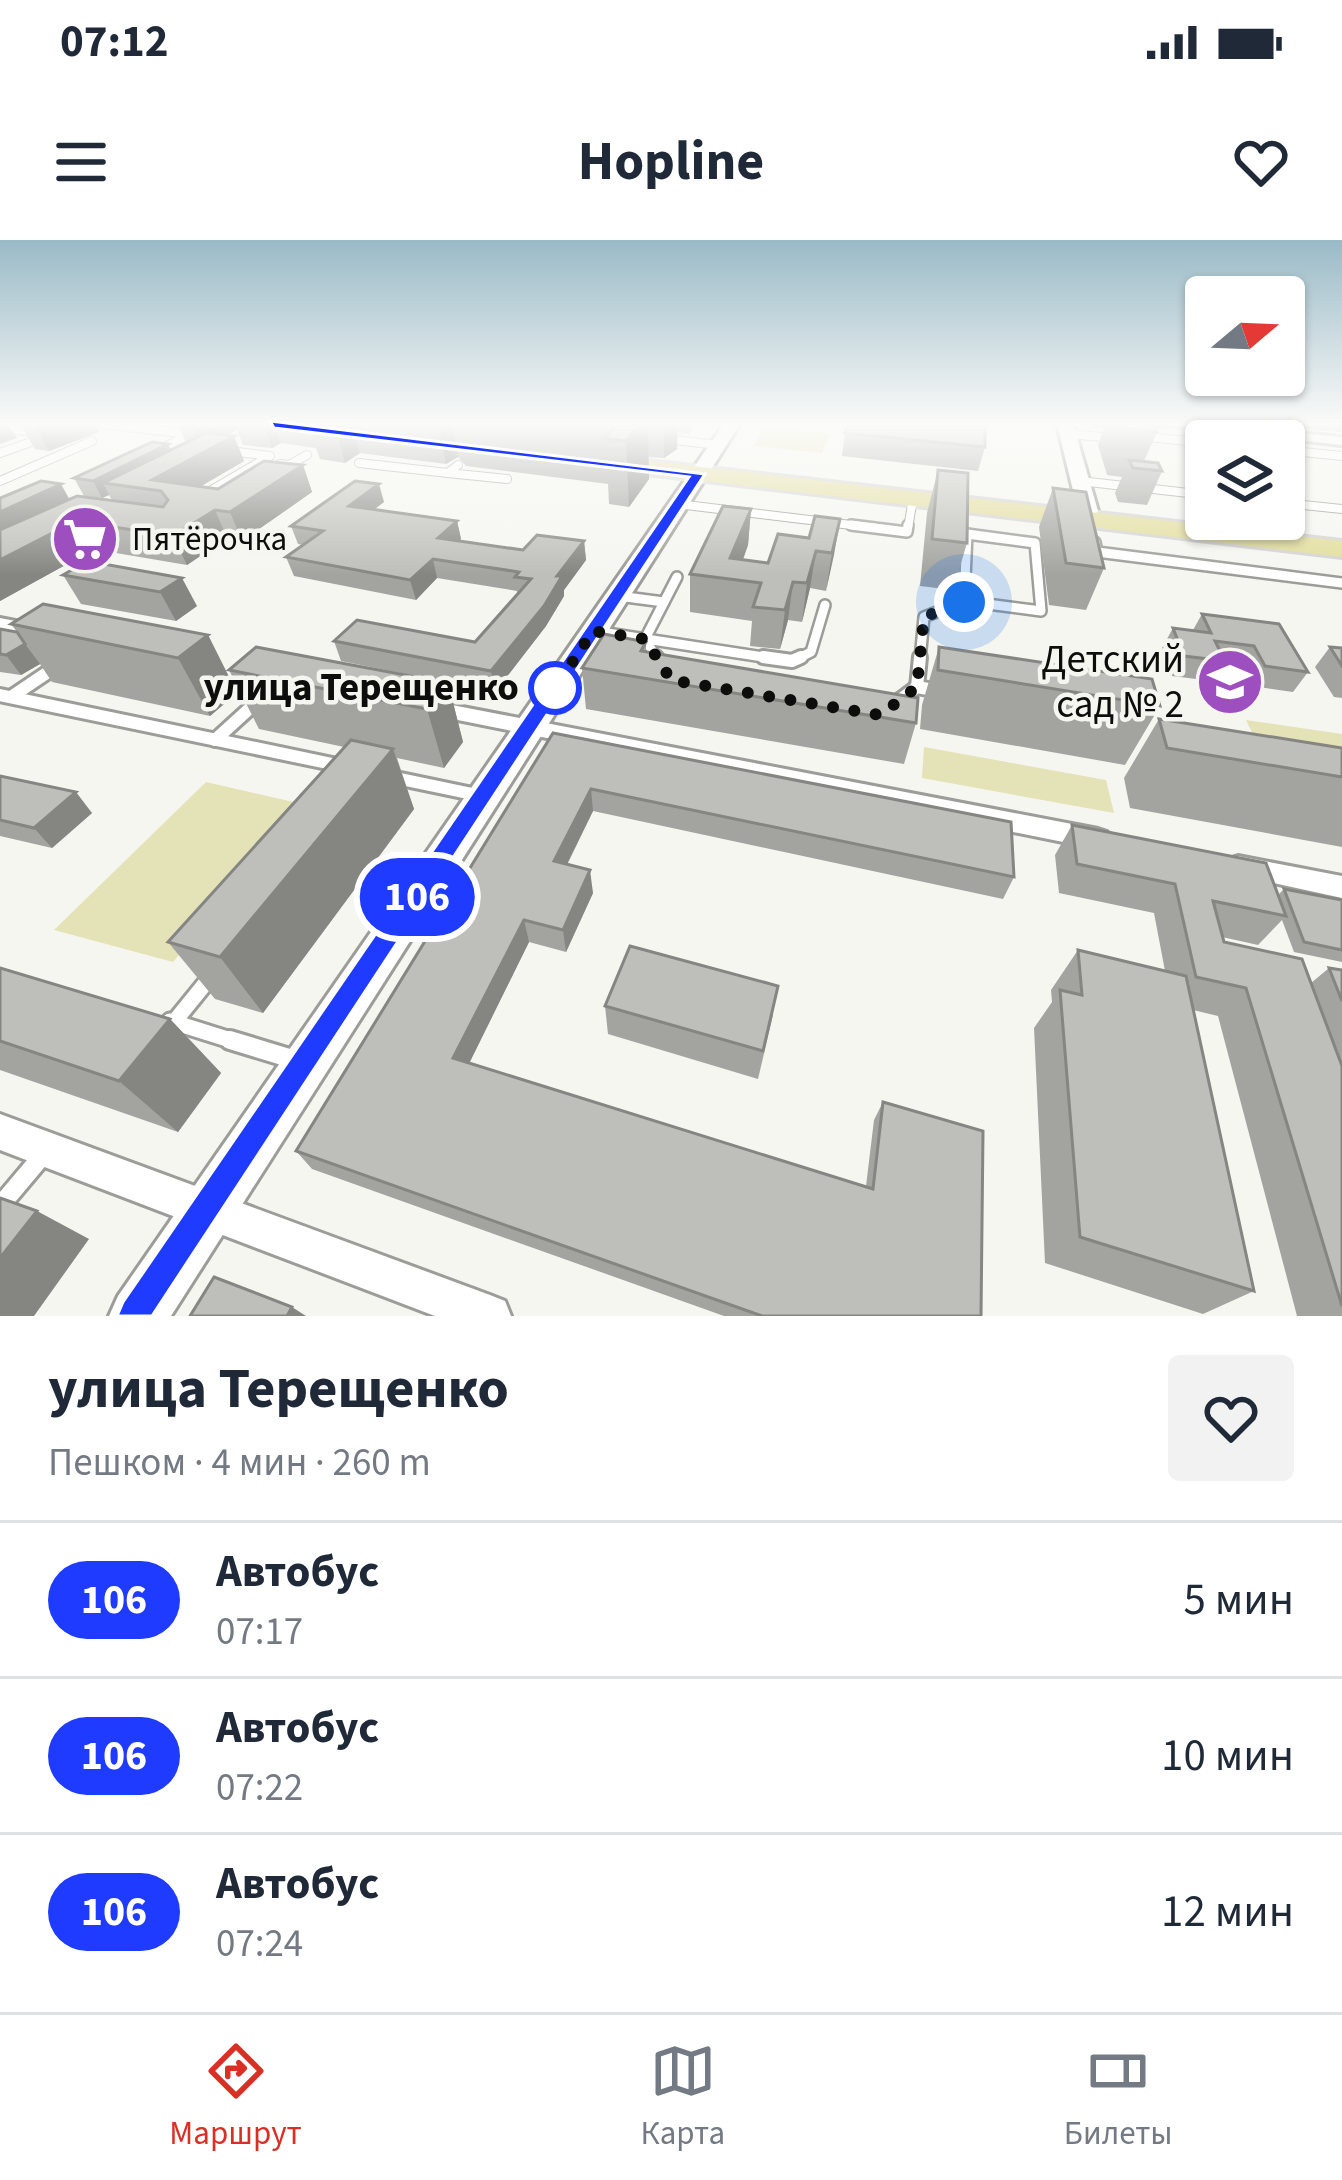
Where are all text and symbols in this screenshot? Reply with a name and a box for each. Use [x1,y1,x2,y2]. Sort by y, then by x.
text: 07:12 [60,10,169,74]
text: Hopline [578,124,764,201]
icon: menu [48,129,114,195]
icon: heart [1228,129,1294,195]
north arrow [1185,276,1305,396]
map controls [1185,276,1305,540]
button: layers [1185,420,1305,540]
supermarket icon: Пятёрочка [50,504,120,574]
place label: Пятёрочка [132,516,287,563]
your location [934,572,994,632]
place label: Детский сад № 2 [1041,632,1184,733]
school or university icon: Детский сад № 2 [1195,647,1265,717]
place label: улица Терещенко [204,660,519,716]
marker: улица Терещенко [530,663,580,713]
line badge: 106 [348,858,486,936]
text: 106 [384,867,450,927]
text: улица Терещенко [48,1349,509,1430]
button: heart [1168,1355,1294,1481]
text: Пешком · 4 мин · 260 m [48,1435,431,1491]
text: Автобус [216,1540,379,1604]
text: 5 мин [1183,1568,1294,1632]
text: 106 [81,1570,147,1630]
text: 07:17 [216,1604,303,1660]
text: Автобус [216,1696,379,1760]
text: 10 мин [1161,1724,1294,1788]
text: 106 [81,1726,147,1786]
text: 07:22 [216,1760,303,1816]
text: Автобус [216,1852,379,1916]
text: 12 мин [1161,1880,1294,1944]
text: 106 [81,1882,147,1942]
text: 07:24 [216,1916,303,1972]
tab: Маршрут [169,2038,302,2157]
tab: Карта [641,2038,725,2157]
tab: Билеты [1064,2038,1173,2157]

